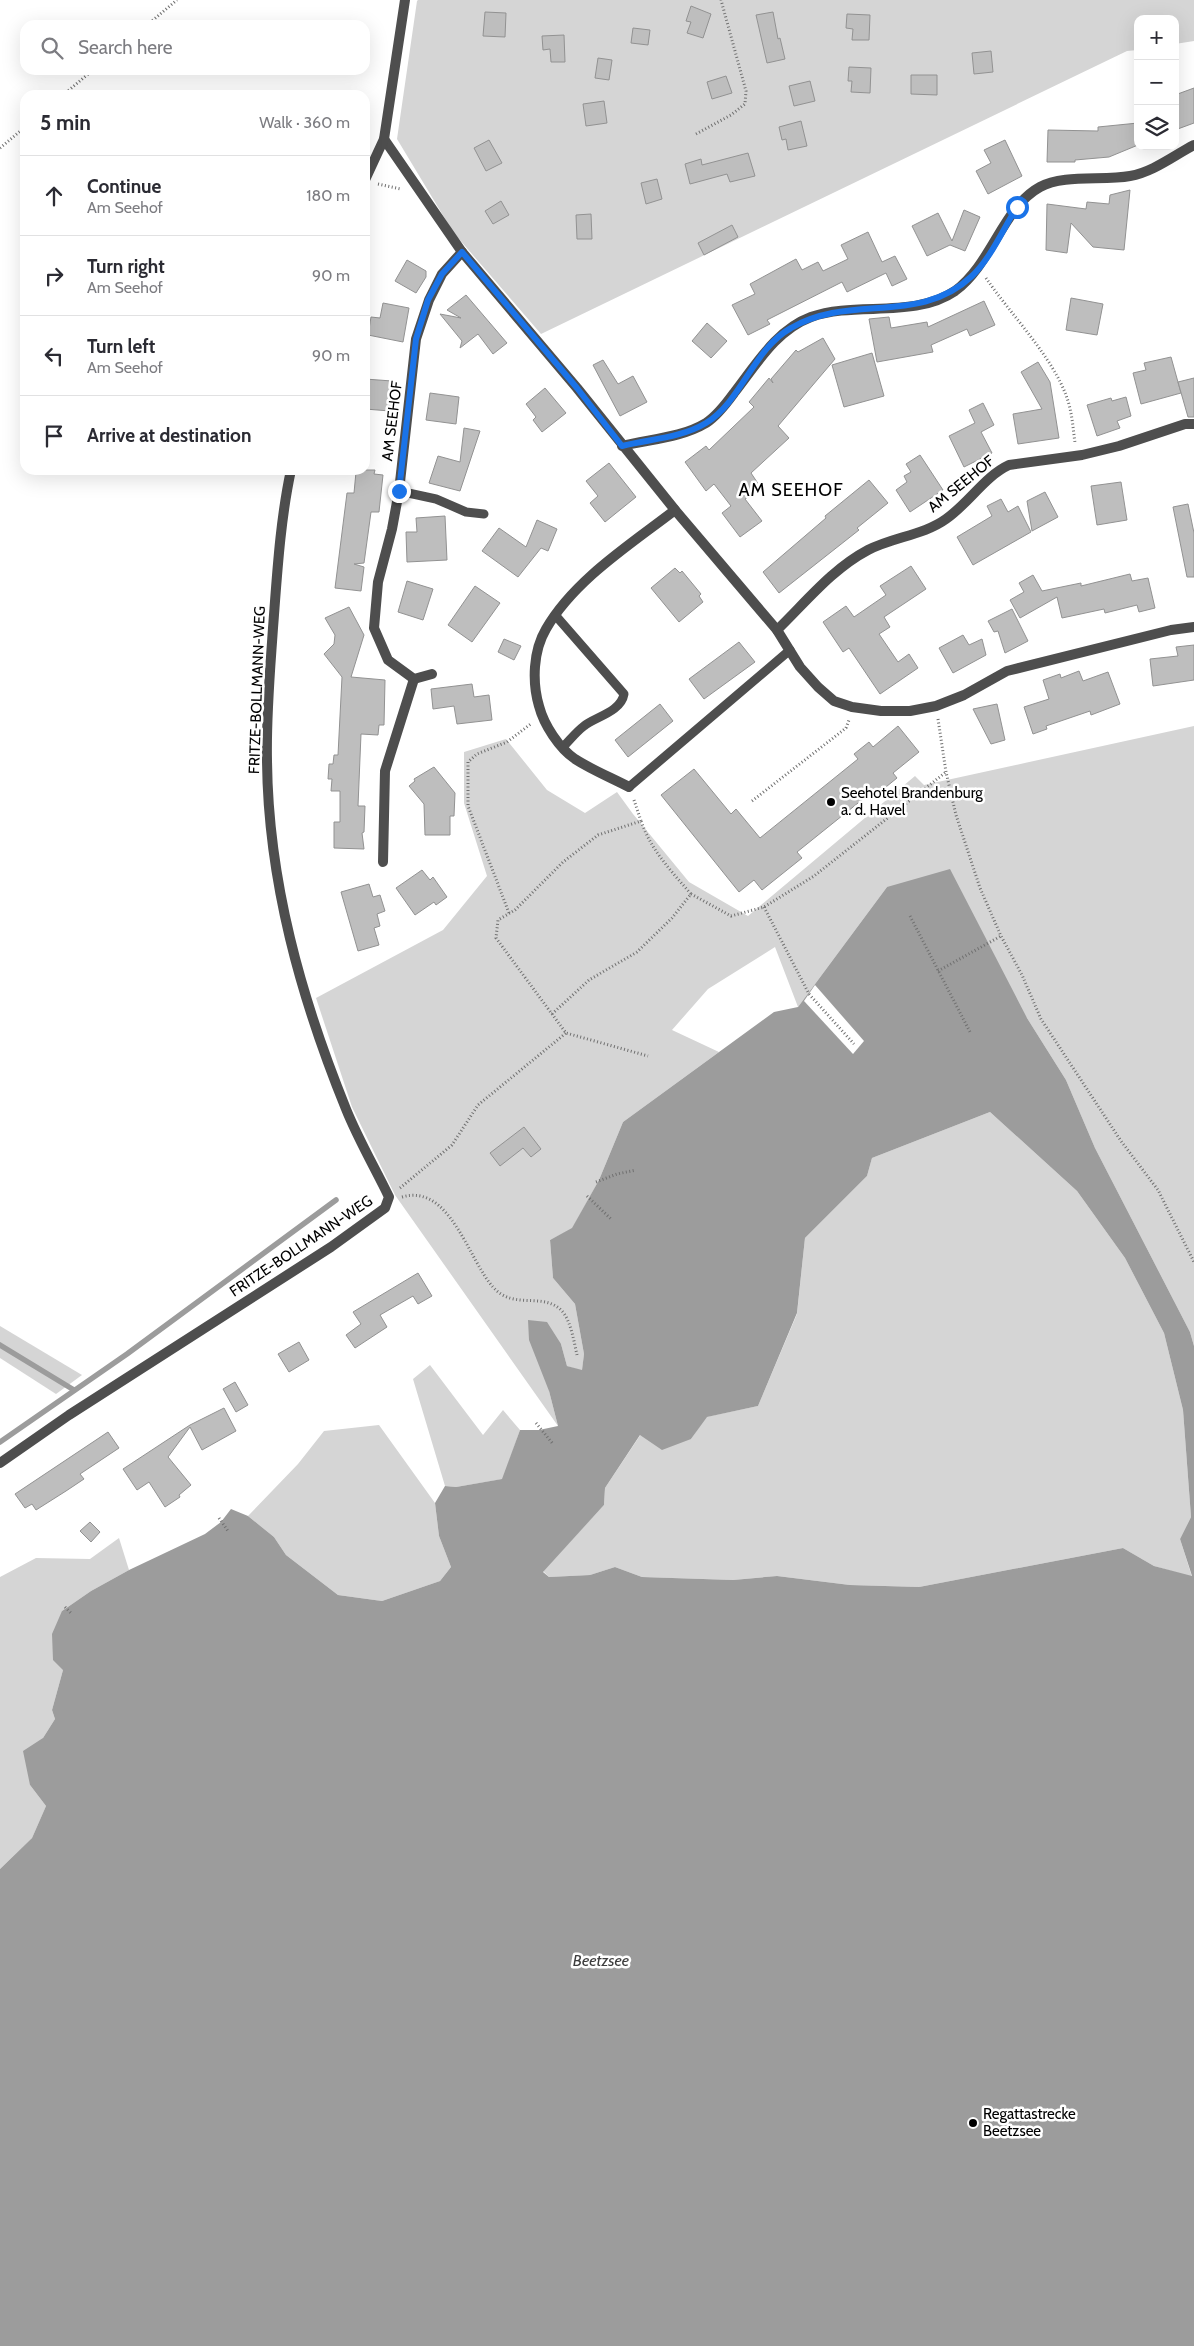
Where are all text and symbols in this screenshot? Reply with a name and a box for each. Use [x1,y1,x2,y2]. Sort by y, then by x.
map controls [1134,15,1179,150]
button: + [1134,15,1179,60]
search box [20,20,370,75]
icon: search [38,34,66,62]
text: Search here [78,36,172,59]
button: − [1134,60,1179,105]
button: layers [1134,105,1179,150]
text: 5 min [40,110,91,135]
text: Walk · 360 m [259,113,350,132]
text: Continue [87,175,161,198]
icon: ahead [40,182,68,210]
text: 180 m [306,186,350,205]
route start [1006,196,1029,219]
text: Am Seehof [87,198,163,217]
text: Turn right [87,255,165,278]
icon: right [40,262,68,290]
text: 90 m [312,266,350,285]
text: Am Seehof [87,278,163,297]
text: Turn left [87,335,155,358]
icon: left [40,342,68,370]
text: 90 m [312,346,350,365]
text: Am Seehof [87,358,163,377]
street label: AM SEEHOF [378,380,406,462]
icon: arrive [40,422,68,450]
text: Arrive at destination [87,424,251,447]
street label: AM SEEHOF [924,452,998,516]
district label: AM SEEHOF [738,479,844,501]
route end [388,480,411,503]
street label: FRITZE-BOLLMANN-WEG [245,606,269,774]
place label: Seehotel Brandenburg a. d. Havel [841,784,983,819]
marker: Seehotel Brandenburg a. d. Havel [825,796,837,808]
street label: FRITZE-BOLLMANN-WEG [226,1192,376,1300]
water label: Beetzsee [573,1951,629,1970]
place label: Regattastrecke Beetzsee [983,2105,1076,2140]
marker: Regattastrecke Beetzsee [967,2117,979,2129]

